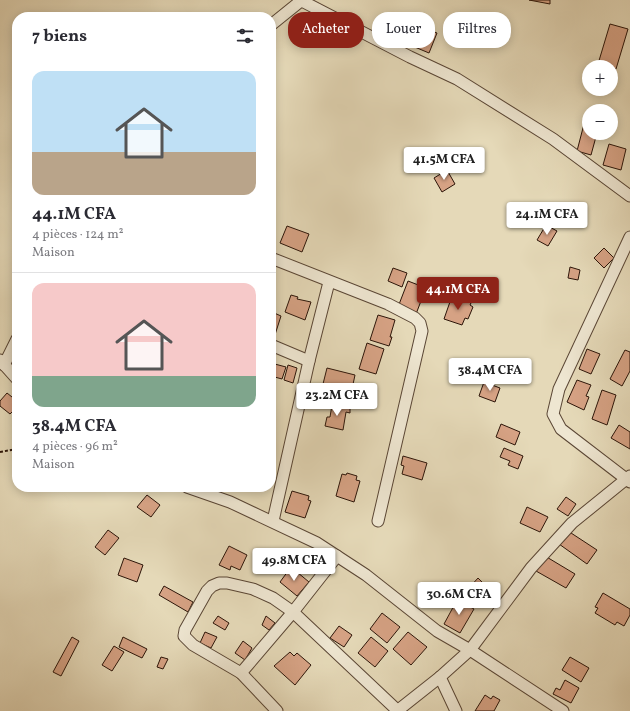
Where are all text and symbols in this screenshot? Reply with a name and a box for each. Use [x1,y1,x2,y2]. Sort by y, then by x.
chip: Acheter [288,12,364,48]
chip: Louer [372,12,435,48]
chip: Filtres [443,12,511,48]
text: 7 biens [32,25,87,48]
icon: filters [234,25,256,47]
map controls [582,60,618,140]
button: + [582,60,618,96]
icon: home [108,97,180,169]
button: − [582,104,618,140]
pin: 41.5M CFA [398,147,490,181]
text: 41.5M CFA [413,151,475,169]
pin: 24.1M CFA [501,202,593,236]
text: 44.1M CFA [32,203,116,226]
text: 24.1M CFA [515,206,579,224]
text: 4 pièces · 124 m² [32,226,123,244]
text: Maison [32,244,75,262]
pin: 44.1M CFA [412,277,504,311]
text: 44.1M CFA [426,281,490,299]
icon: home [108,309,180,381]
pin: 38.4M CFA [444,358,536,392]
text: 38.4M CFA [458,362,522,380]
pin: 23.2M CFA [291,383,383,417]
text: 23.2M CFA [305,387,369,405]
text: 38.4M CFA [32,415,117,438]
text: 4 pièces · 96 m² [32,438,118,456]
text: Maison [32,456,75,474]
pin: 49.8M CFA [248,548,340,582]
text: 49.8M CFA [261,552,327,570]
pin: 30.6M CFA [413,582,505,616]
text: 30.6M CFA [427,586,491,604]

